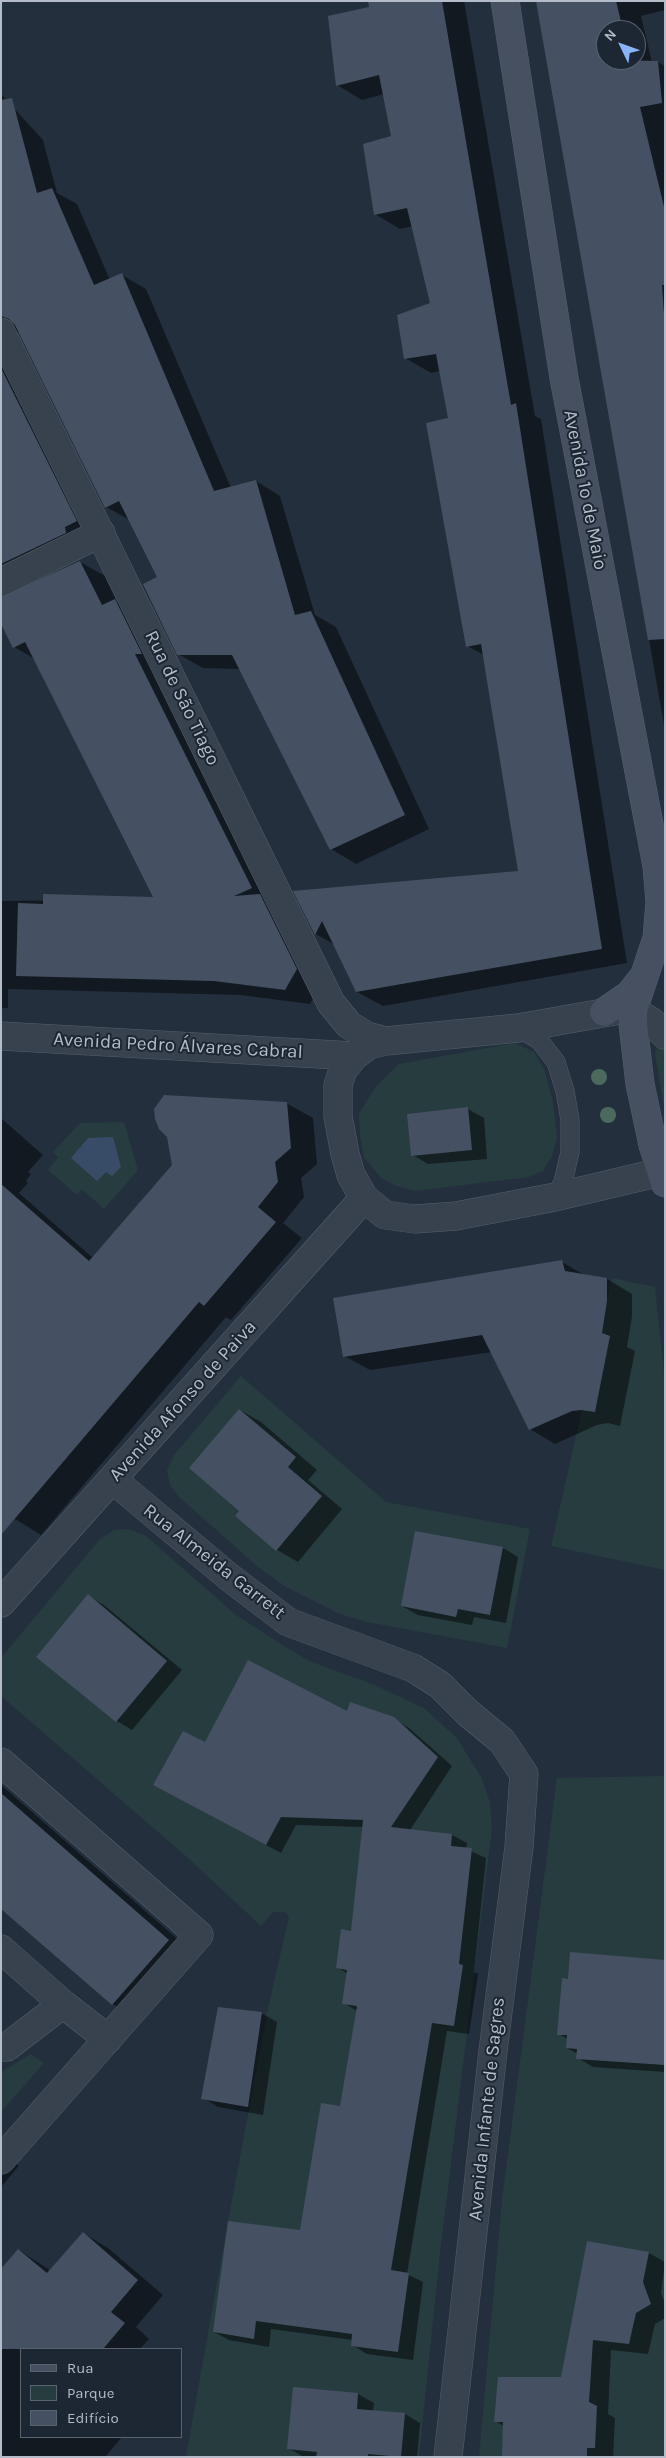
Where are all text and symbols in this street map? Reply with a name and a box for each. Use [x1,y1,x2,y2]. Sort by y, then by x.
north arrow [596,20,646,70]
text: N [601,26,620,45]
street label: Avenida 1º de Maio [558,408,612,572]
street label: Rua de São Tiago [139,627,225,769]
street label: Avenida Pedro Álvares Cabral [53,1028,303,1064]
street label: Avenida Afonso de Paiva [105,1316,261,1486]
street label: Rua Almeida Garrett [138,1499,290,1625]
street label: Avenida Infante de Sagres [464,1996,510,2222]
legend [20,2348,182,2438]
text: Rua [67,2359,94,2377]
text: Parque [67,2384,115,2402]
text: Edifício [67,2409,119,2427]

